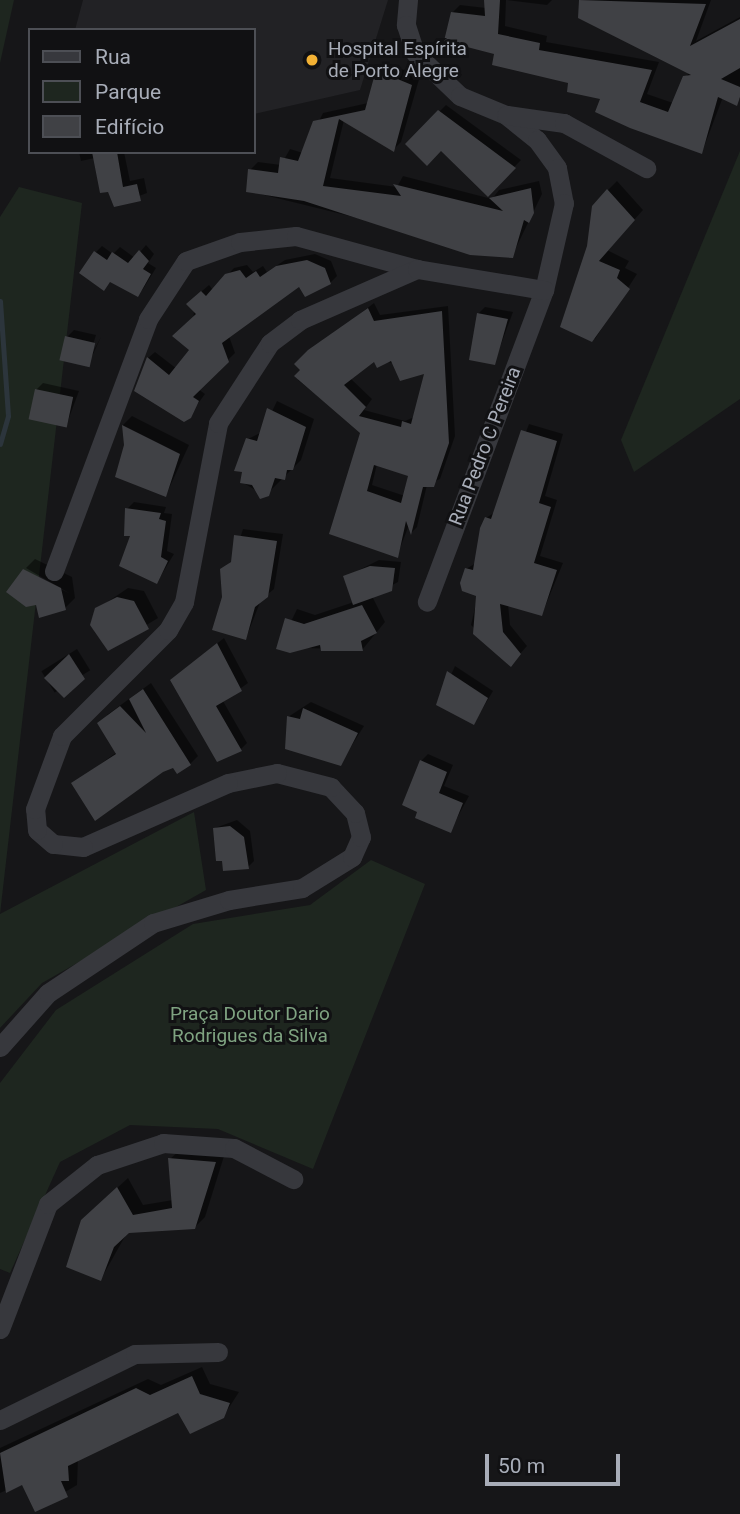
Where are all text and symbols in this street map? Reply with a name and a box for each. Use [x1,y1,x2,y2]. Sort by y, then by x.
legend [28,28,256,154]
place label: Hospital Espírita de Porto Alegre [328,38,467,82]
text: Rua [95,45,131,69]
marker: Hospital Espírita de Porto Alegre [302,50,322,70]
text: Parque [95,80,161,104]
text: Edifício [95,115,164,139]
street label: Rua Pedro C Pereira [444,363,526,529]
park label: Praça Doutor Dario Rodrigues da Silva [170,1003,330,1047]
scale bar [488,1440,623,1484]
text: 50 m [498,1454,545,1478]

